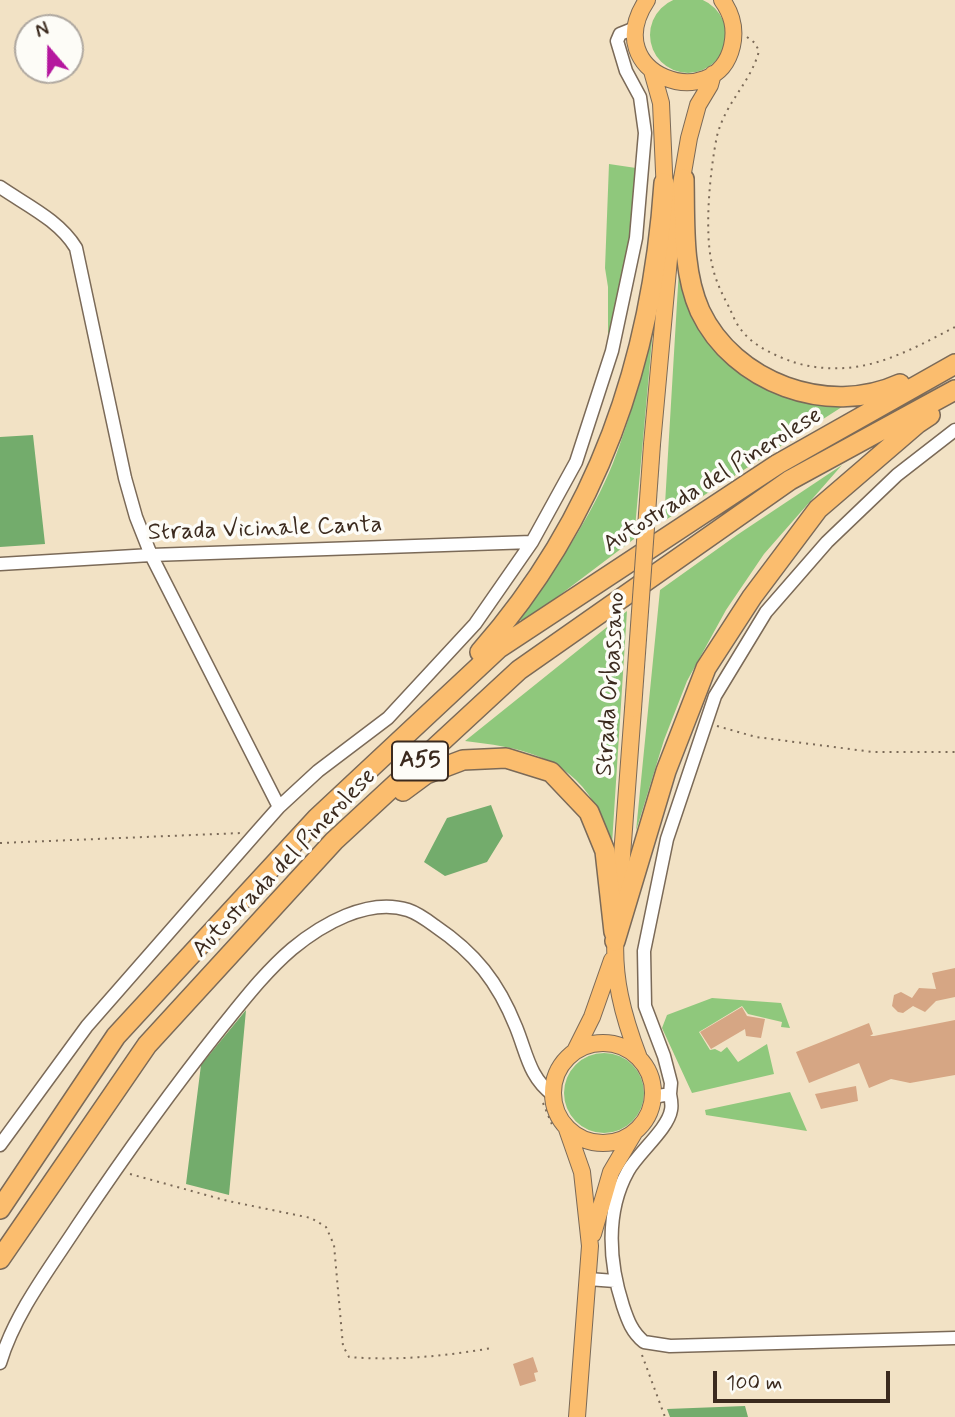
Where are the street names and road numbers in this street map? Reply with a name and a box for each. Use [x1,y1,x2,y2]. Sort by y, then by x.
street label: Autostrada del Pinerolese [598,402,828,560]
street label: Strada Vicinale Canta [147,512,383,548]
street label: Strada Orbassano [591,591,633,777]
road number: A55 [392,741,448,780]
street label: Autostrada del Pinerolese [187,763,383,965]

